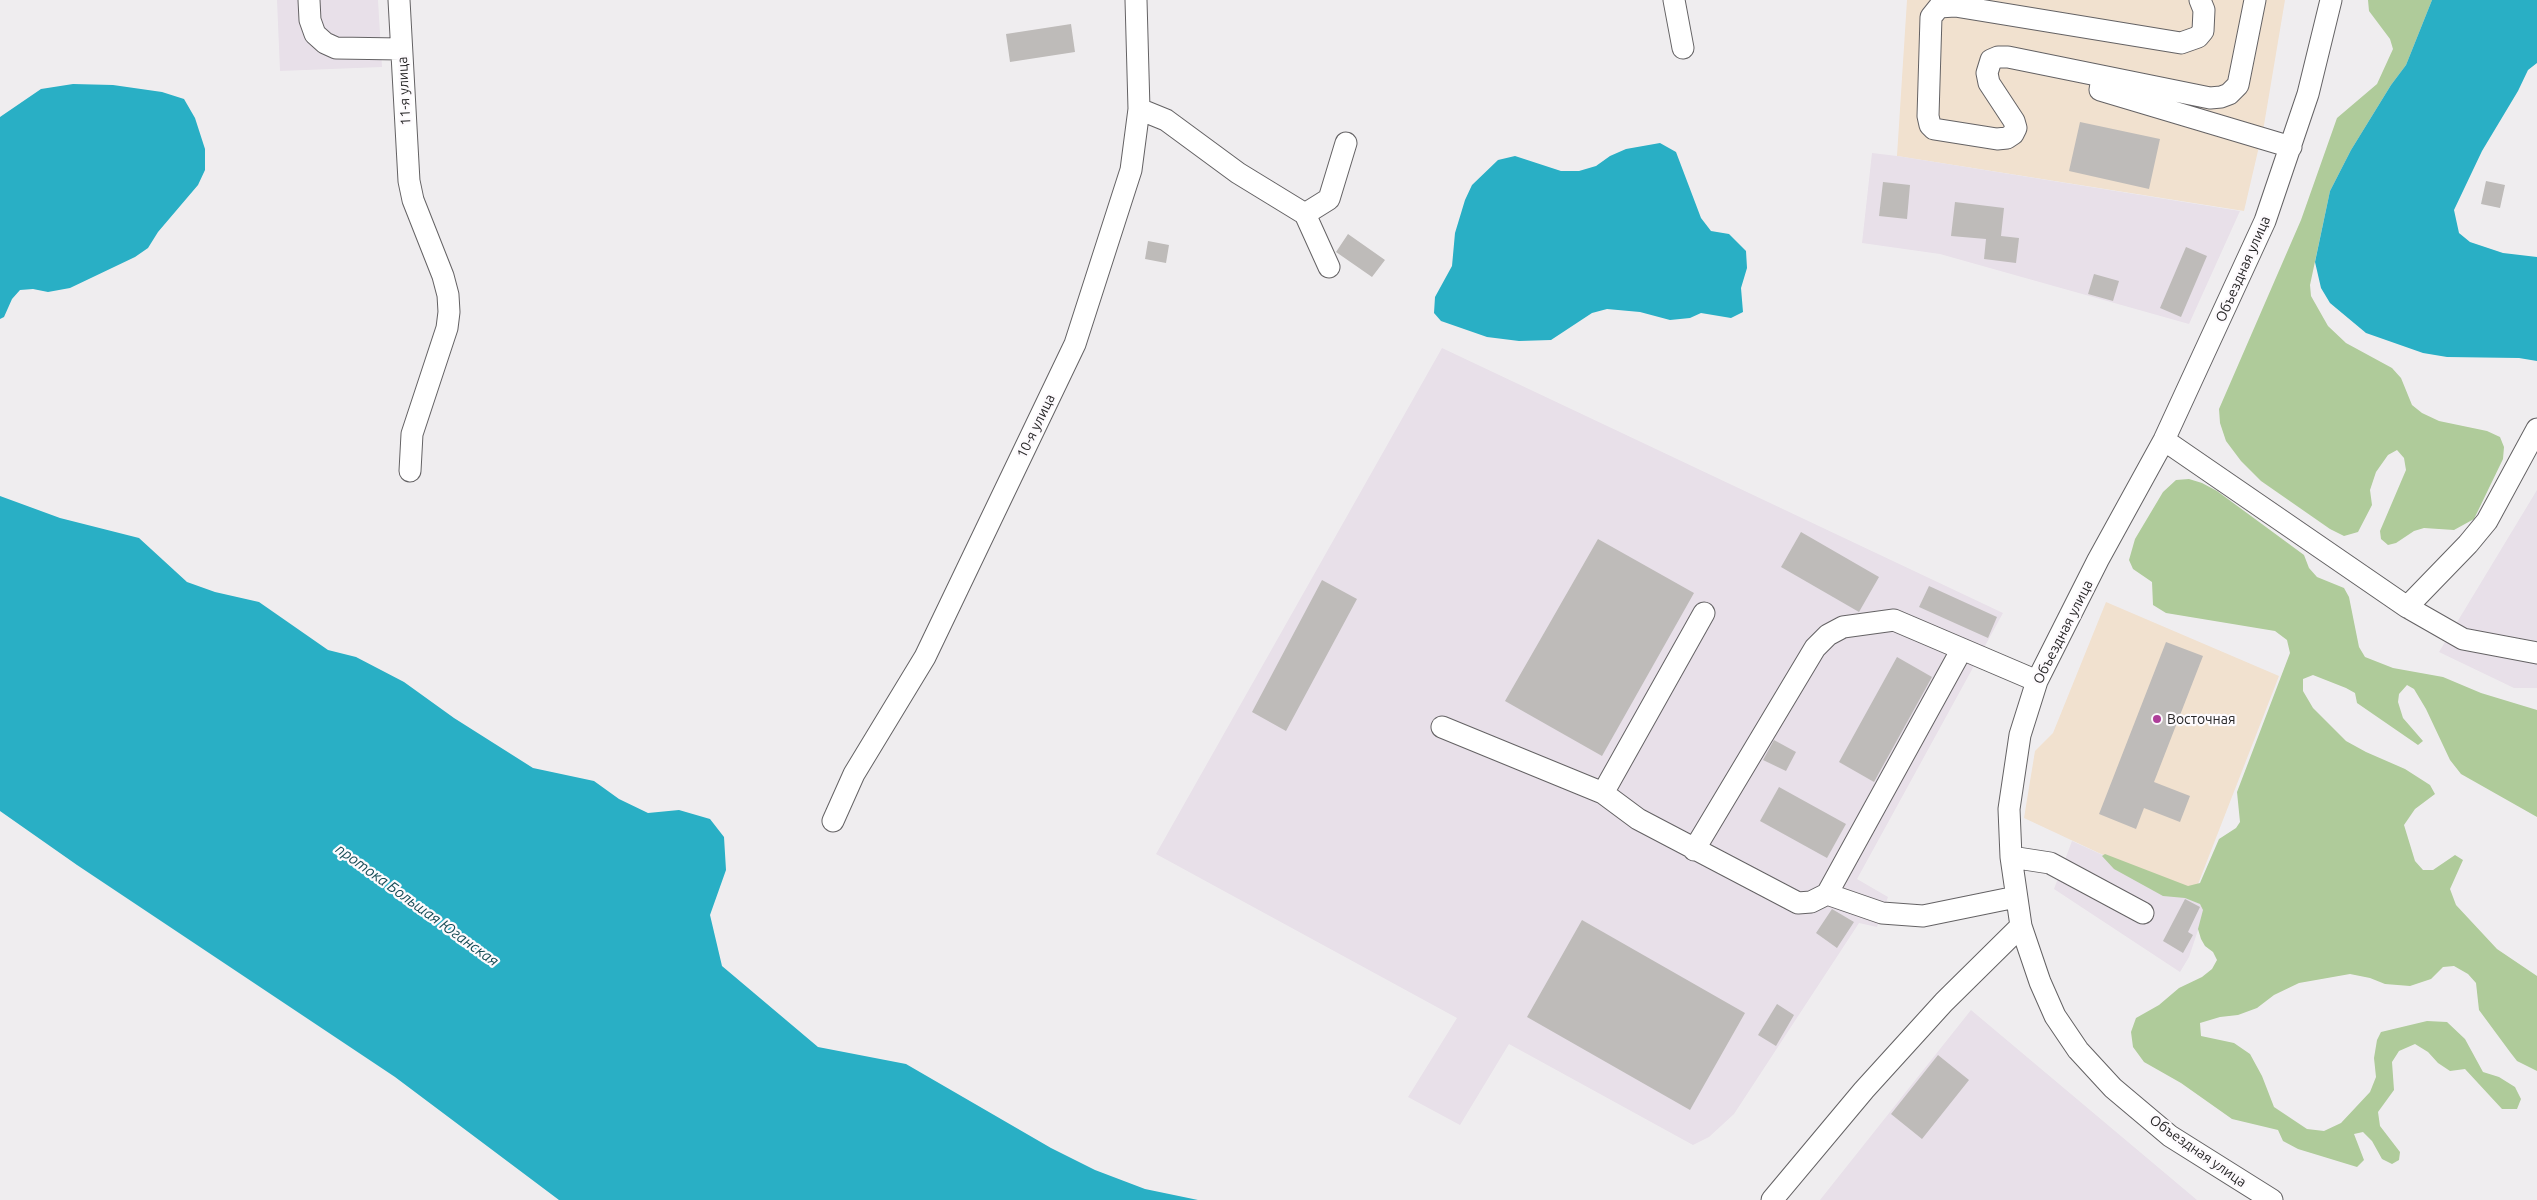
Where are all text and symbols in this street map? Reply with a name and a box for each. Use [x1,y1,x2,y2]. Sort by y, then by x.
street label: 11-я улица [394,56,414,126]
street label: Объездная улица [2212,213,2274,325]
street label: 10-я улица [1013,391,1059,461]
street label: Объездная улица [2030,577,2096,687]
place label: Восточная [2167,711,2235,727]
marker: Восточная [2151,713,2163,725]
water label: протока Большая Юганская [332,840,502,970]
street label: Объездная улица [2146,1111,2250,1191]

